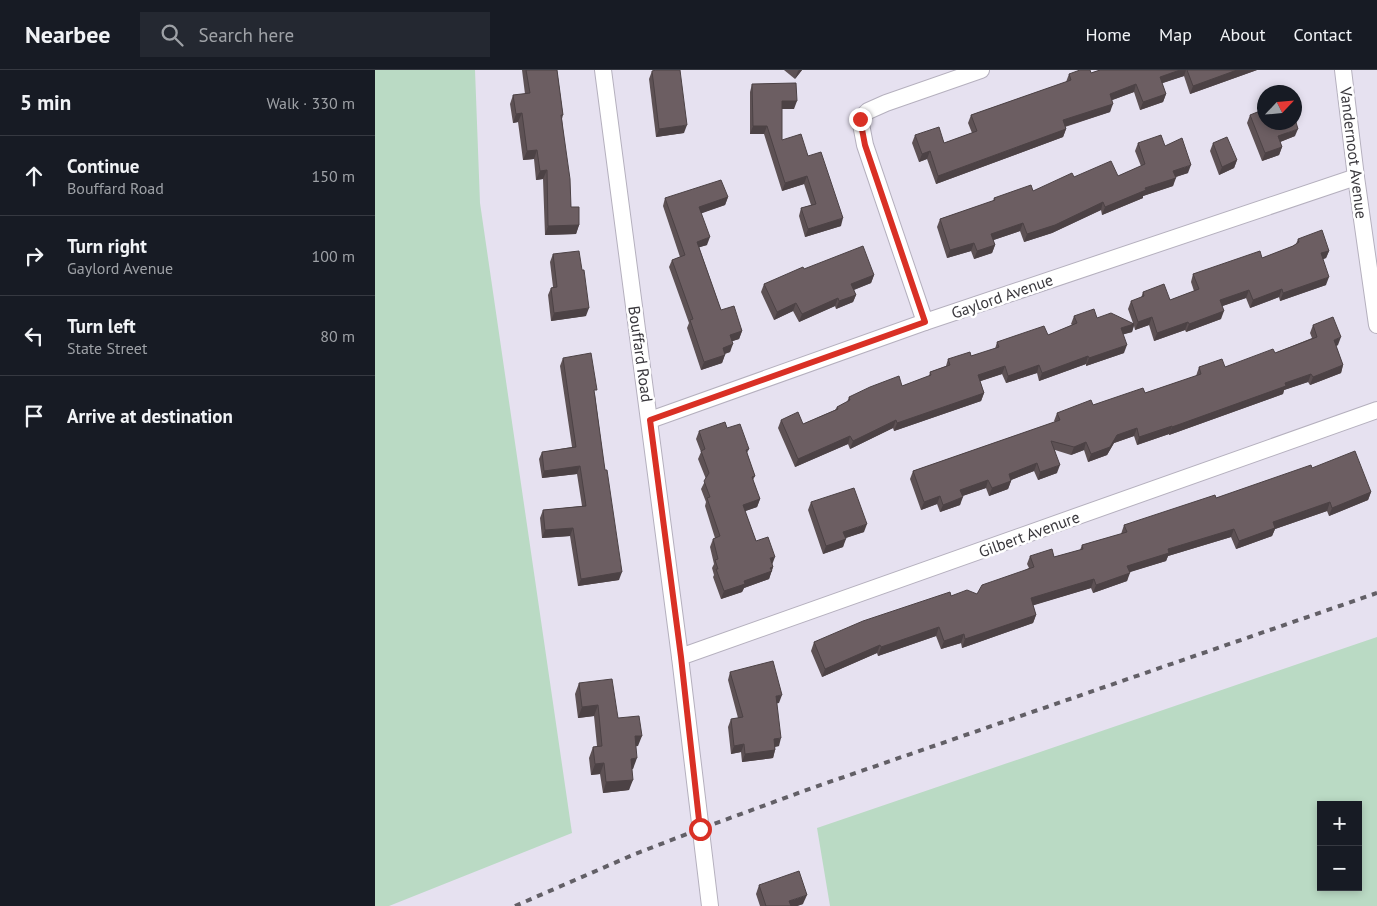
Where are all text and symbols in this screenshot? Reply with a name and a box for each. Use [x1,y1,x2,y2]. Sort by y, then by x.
search box [140,12,490,57]
text: Nearbee [25,19,110,50]
icon: search [158,21,186,49]
text: Search here [198,23,294,47]
text: Home [1085,23,1131,46]
text: Map [1159,23,1192,46]
text: About [1220,23,1266,46]
text: Contact [1294,23,1352,46]
north arrow [1257,85,1302,130]
street label: Vandernoot Avenue [1336,85,1372,220]
text: 5 min [20,89,71,116]
text: Walk · 330 m [266,93,355,113]
route end [849,108,872,131]
text: Continue [67,154,139,178]
icon: ahead [20,162,48,190]
text: 150 m [312,166,355,186]
text: Bouffard Road [67,178,164,198]
text: Turn right [67,234,147,258]
icon: right [20,242,48,270]
text: 100 m [312,246,355,266]
text: Gaylord Avenue [67,258,173,278]
street label: Gaylord Avenue [949,269,1055,323]
street label: Bouffard Road [624,305,658,403]
text: Turn left [67,314,136,338]
icon: left [20,322,48,350]
text: 80 m [320,326,355,346]
text: State Street [67,338,147,358]
icon: arrive [20,402,48,430]
text: Arrive at destination [67,404,233,428]
street label: Gilbert Avenure [976,506,1082,562]
map controls [1317,801,1362,891]
button: + [1317,801,1362,846]
route start [689,818,712,841]
button: − [1317,846,1362,891]

